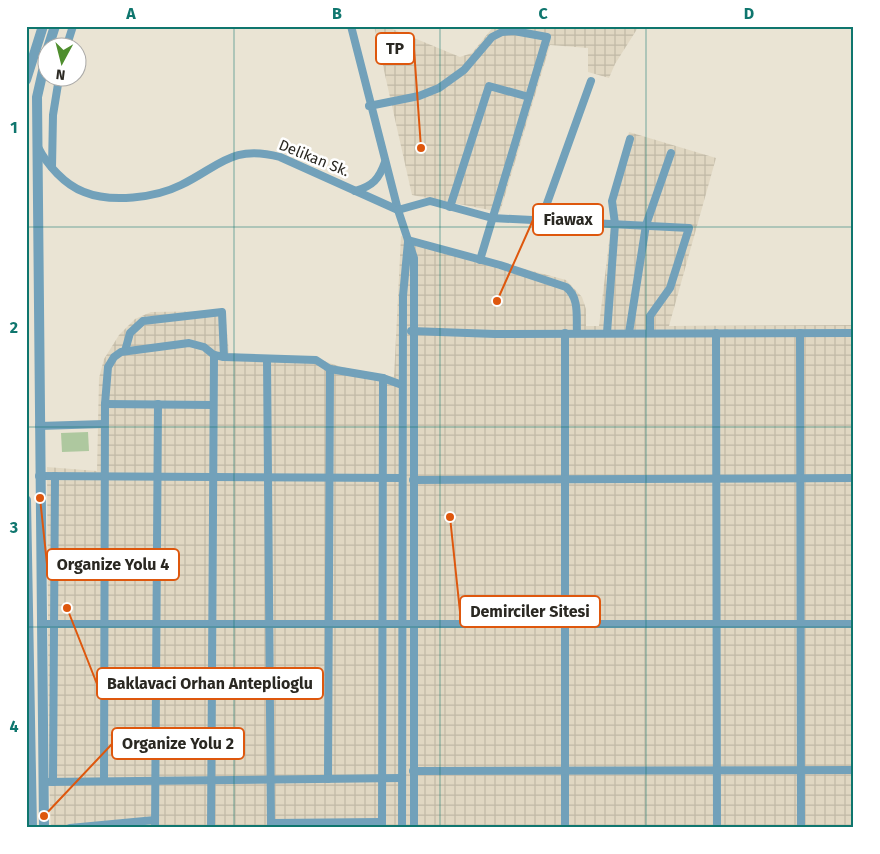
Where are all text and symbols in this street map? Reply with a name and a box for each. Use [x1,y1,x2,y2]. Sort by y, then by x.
text: A [125,4,136,23]
text: B [332,4,342,23]
text: C [538,4,548,23]
text: D [744,4,754,23]
callout: TP [376,33,414,64]
north arrow [38,38,88,88]
text: TP [386,39,405,58]
text: N [55,65,66,83]
text: 1 [10,118,18,137]
street label: Delikan Sk. [276,136,352,180]
callout: Fiawax [533,204,603,235]
text: Fiawax [543,210,593,229]
text: 2 [10,318,18,337]
text: 3 [9,518,18,537]
callout: Organize Yolu 4 [47,549,179,580]
text: Organize Yolu 4 [57,555,169,574]
callout: Demirciler Sitesi [460,596,600,627]
text: Demirciler Sitesi [470,602,590,621]
callout: Baklavaci Orhan Anteplioglu [97,668,323,699]
text: Baklavaci Orhan Anteplioglu [107,674,313,693]
text: 4 [9,717,19,736]
callout: Organize Yolu 2 [112,728,244,759]
text: Organize Yolu 2 [122,734,234,753]

